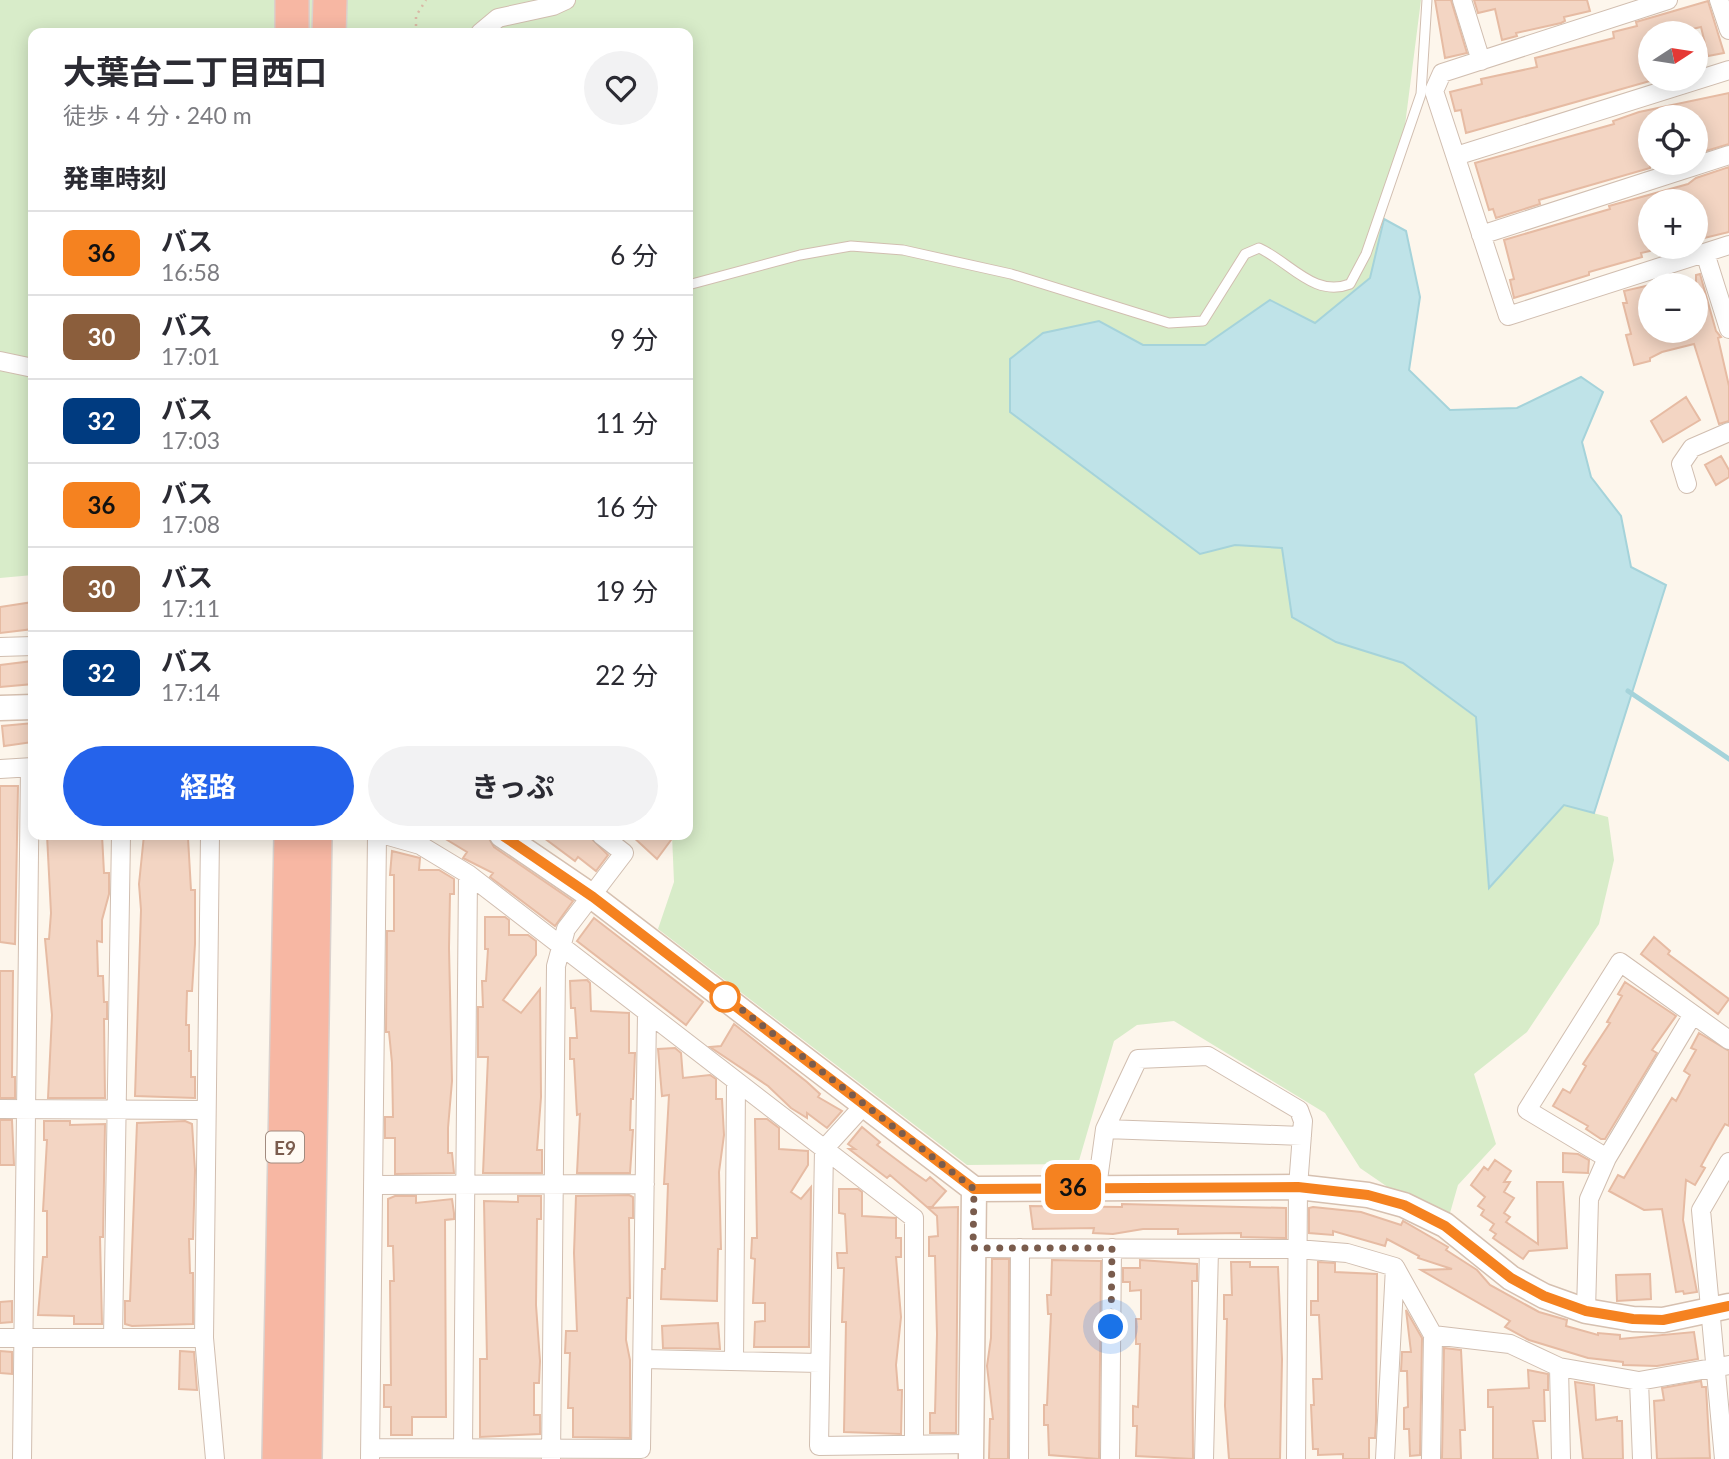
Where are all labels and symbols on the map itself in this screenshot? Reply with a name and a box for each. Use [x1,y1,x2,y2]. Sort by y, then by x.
north arrow [1638,21,1708,91]
unlabelled marker [710,982,740,1012]
road number: E9 [266,1132,304,1162]
line badge: 36 [1042,1164,1104,1210]
your location [1093,1309,1128,1344]

